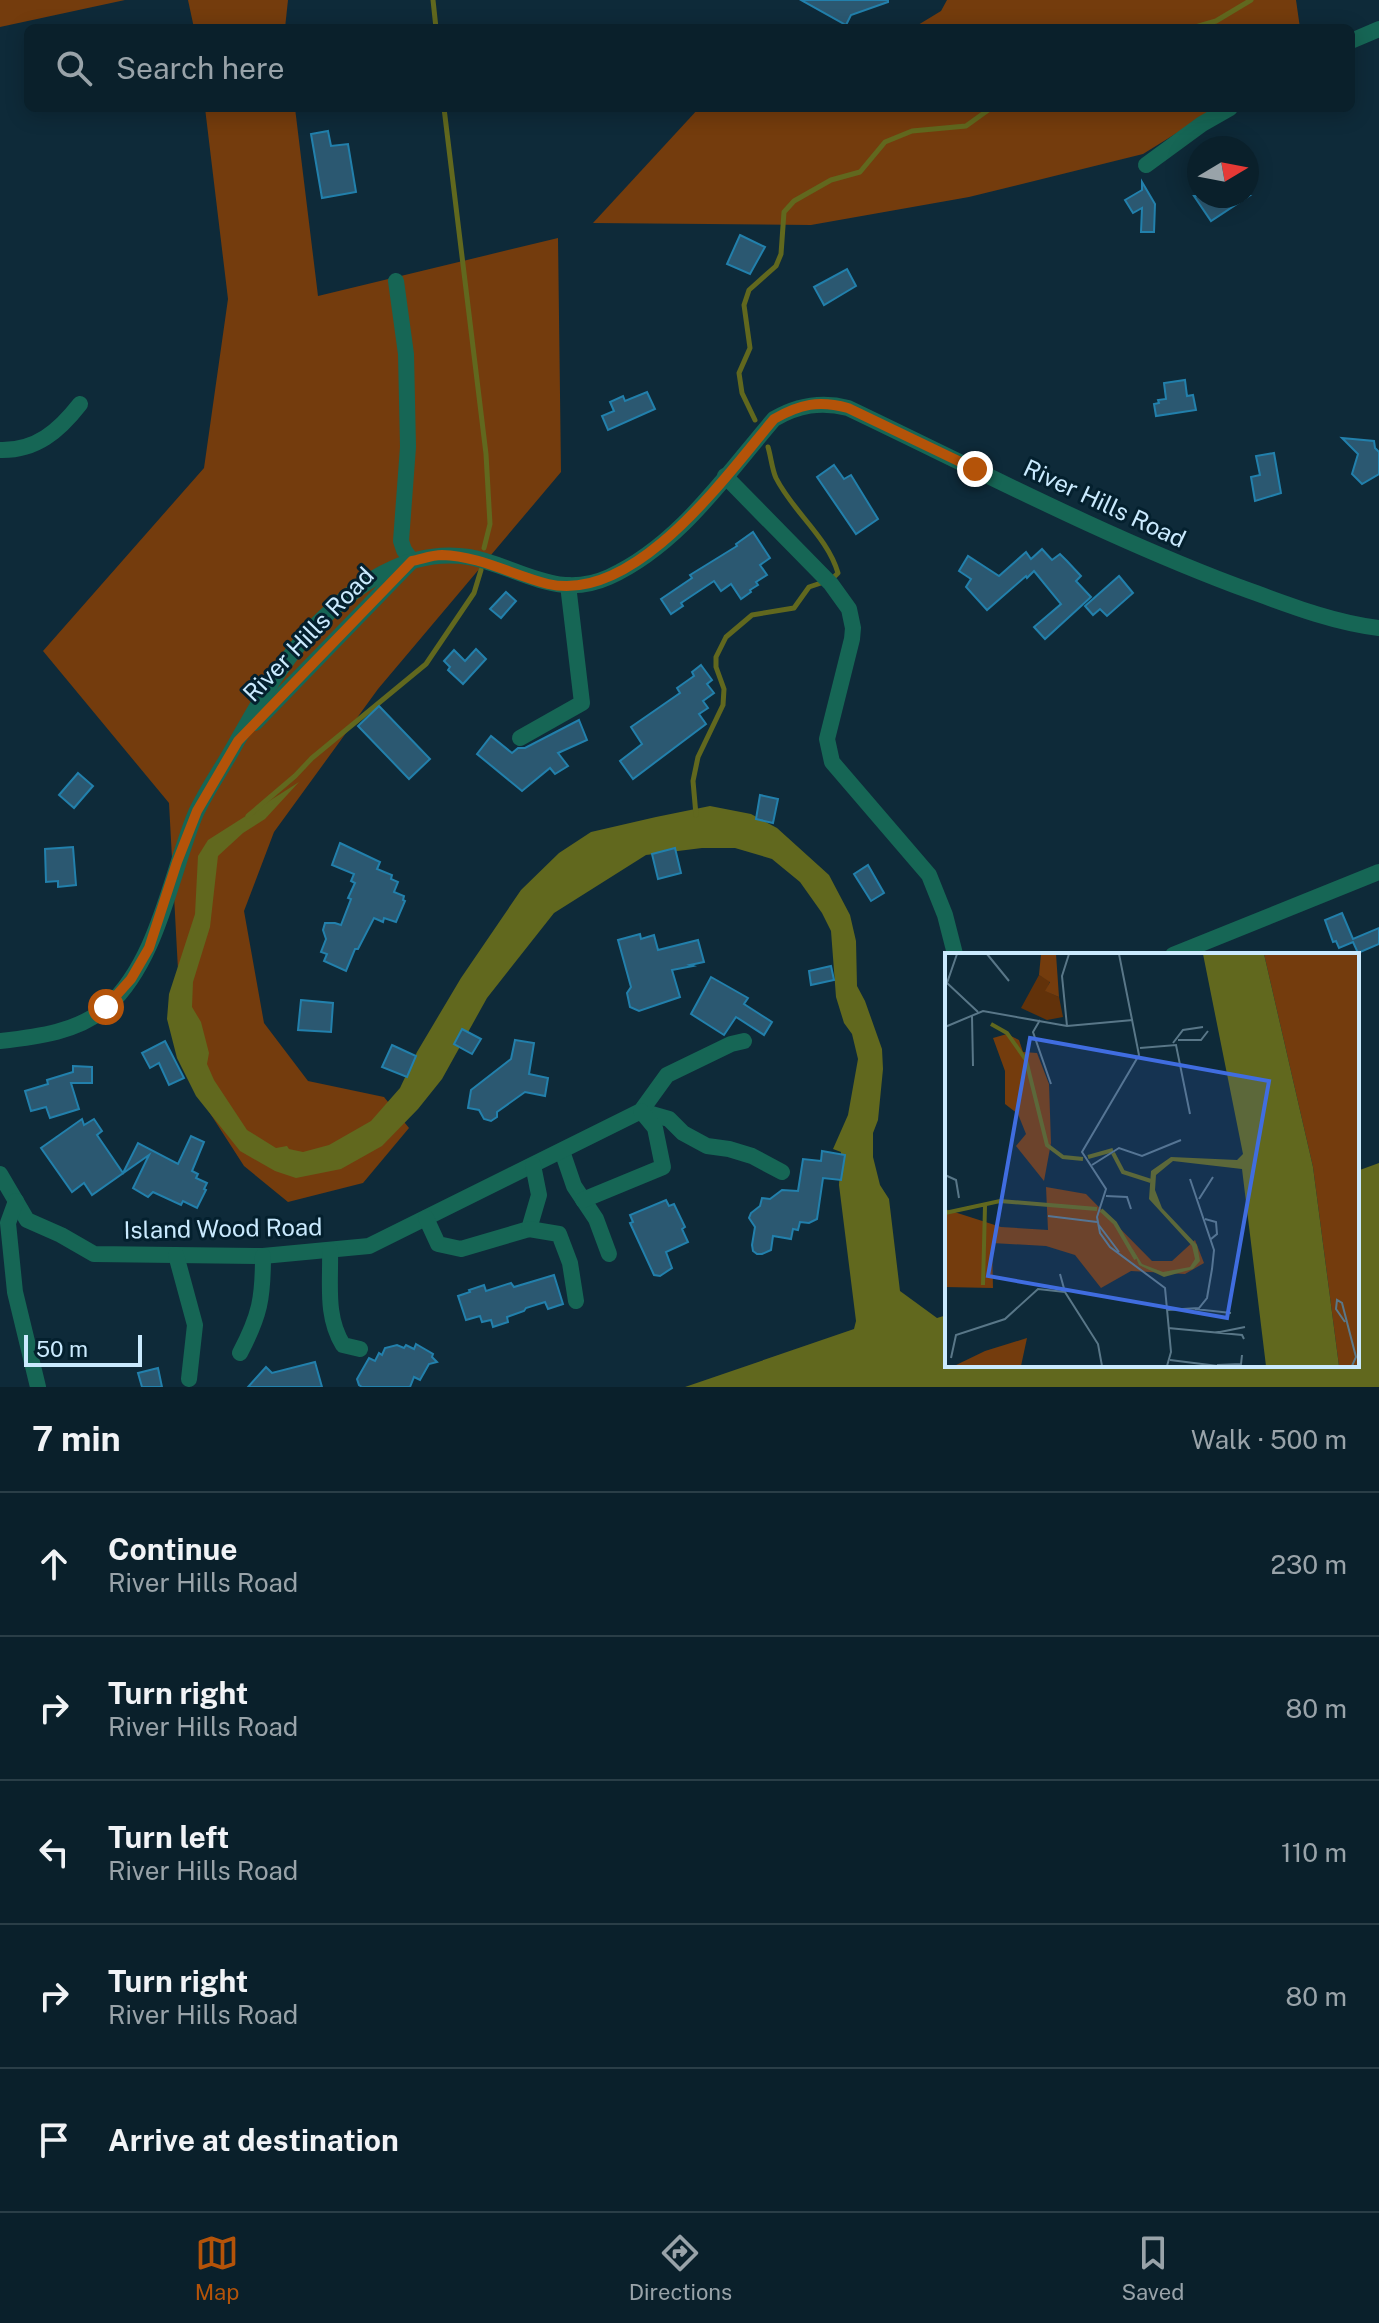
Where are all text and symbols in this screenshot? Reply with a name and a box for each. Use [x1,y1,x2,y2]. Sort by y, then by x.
search box [24,24,1355,112]
icon: search [52,46,96,90]
text: Search here [116,50,284,86]
north arrow [1187,136,1259,208]
route end [957,451,993,487]
street label: River Hills Road [1019,453,1191,553]
street label: River Hills Road [237,561,379,707]
inset map [945,953,1359,1367]
route start [88,989,124,1025]
street label: Island Wood Road [123,1212,323,1244]
scale bar [24,1331,142,1367]
text: 50 m [36,1336,88,1362]
text: 7 min [32,1419,121,1459]
text: Walk · 500 m [1191,1424,1347,1455]
text: Continue [108,1531,238,1567]
icon: ahead [32,1542,76,1586]
text: 230 m [1271,1549,1347,1580]
text: River Hills Road [108,1567,298,1598]
text: Turn right [108,1675,248,1711]
icon: right [32,1686,76,1730]
text: 80 m [1286,1693,1347,1724]
text: River Hills Road [108,1711,298,1742]
text: Turn left [108,1819,229,1855]
icon: left [32,1830,76,1874]
text: 110 m [1281,1837,1347,1868]
text: River Hills Road [108,1855,298,1886]
text: Turn right [108,1963,248,1999]
icon: right [32,1974,76,2018]
text: 80 m [1286,1981,1347,2012]
text: River Hills Road [108,1999,298,2030]
icon: arrive [32,2118,76,2162]
text: Arrive at destination [108,2122,399,2158]
tab: Map [195,2231,239,2305]
tab: Directions [629,2231,732,2305]
tab: Saved [1121,2231,1184,2305]

